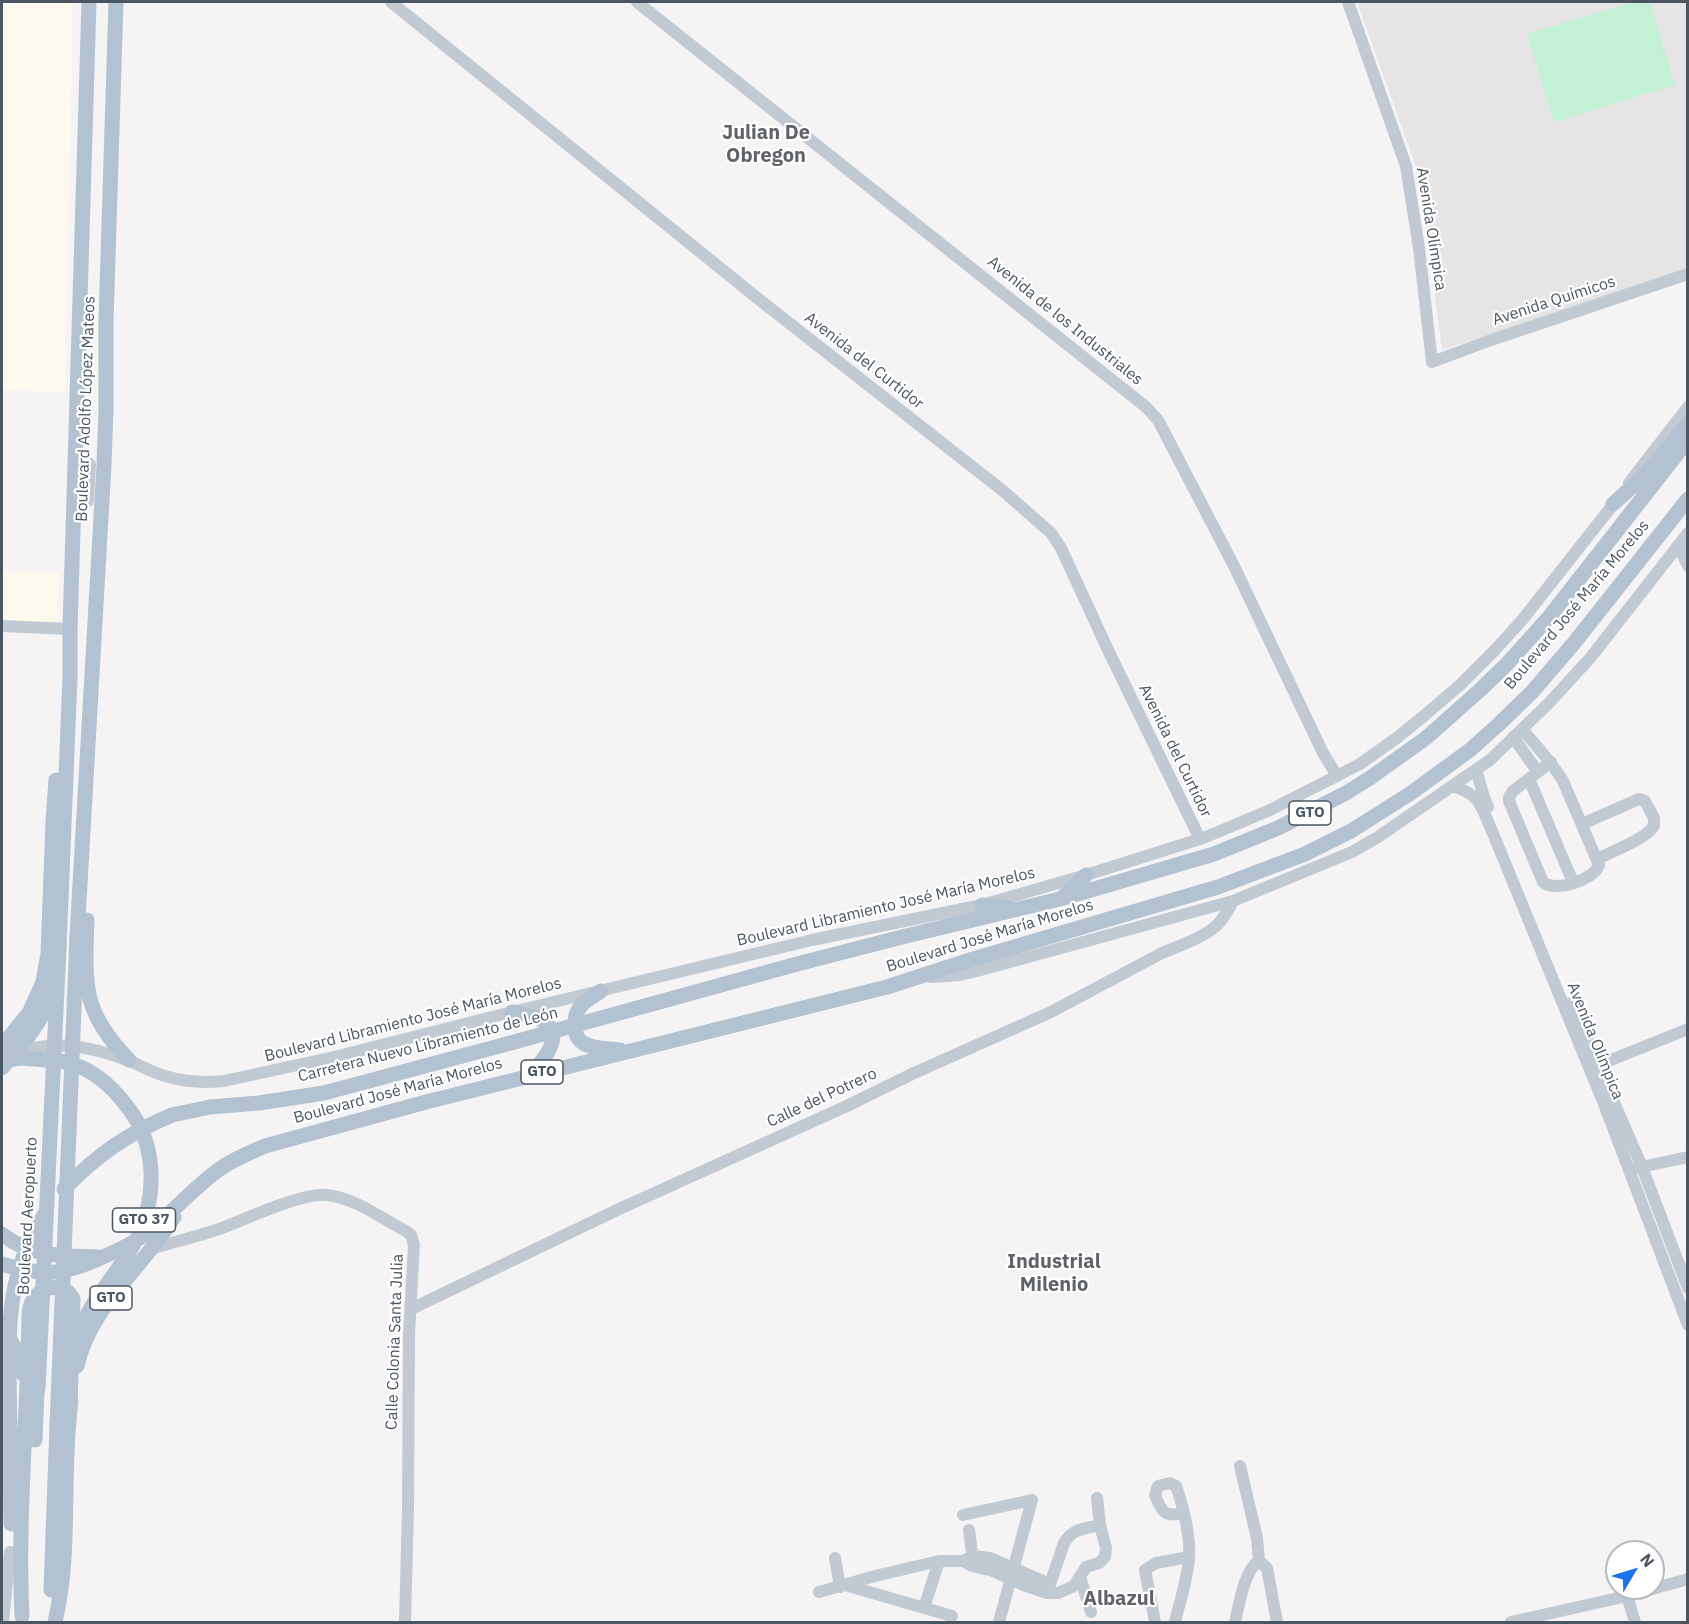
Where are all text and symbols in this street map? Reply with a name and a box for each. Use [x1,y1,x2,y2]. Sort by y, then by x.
district label: Julian De Obregon [722,121,810,168]
street label: Avenida Olímpica [1412,166,1450,292]
street label: Avenida de los Industriales [983,252,1147,390]
street label: Avenida Químicos [1490,272,1618,330]
street label: Boulevard Adolfo López Mateos [72,296,100,522]
street label: Avenida del Curtidor [801,308,927,414]
street label: Boulevard José María Morelos [1500,516,1654,694]
street label: Avenida del Curtidor [1134,681,1216,821]
road number: GTO [1289,801,1331,825]
street label: Boulevard Libramiento José María Morelos [735,863,1037,951]
street label: Boulevard José María Morelos [884,895,1096,977]
street label: Boulevard Libramiento José María Morelos [263,974,563,1066]
street label: Avenida Olímpica [1563,980,1627,1102]
street label: Carretera Nuevo Libramiento de León [296,1003,560,1087]
street label: Boulevard José María Morelos [291,1054,505,1128]
road number: GTO [521,1060,563,1084]
street label: Calle del Potrero [764,1064,880,1132]
street label: Boulevard Aeropuerto [14,1137,42,1295]
road number: GTO 37 [112,1208,176,1232]
district label: Industrial Milenio [1007,1250,1101,1297]
street label: Calle Colonia Santa Julia [382,1254,408,1430]
road number: GTO [90,1286,132,1310]
north arrow [1605,1540,1665,1600]
text: N [1636,1549,1659,1571]
district label: Albazul [1083,1587,1155,1611]

